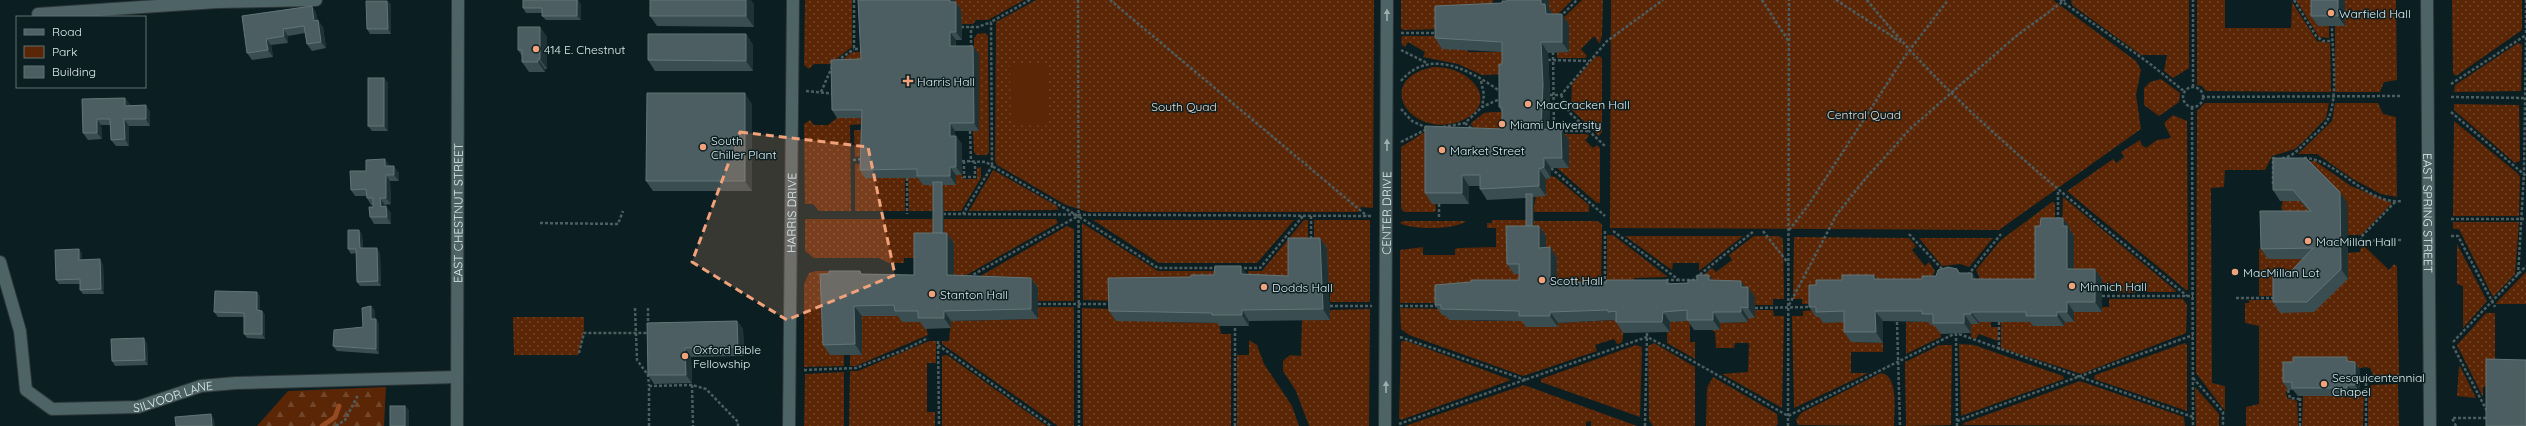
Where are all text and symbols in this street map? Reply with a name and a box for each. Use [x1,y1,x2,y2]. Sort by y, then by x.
place label: Warfield Hall [2339,6,2411,21]
one-way arrow [1384,8,1390,21]
marker: Warfield Hall [2326,8,2336,18]
legend [16,16,146,88]
text: Road [52,24,82,39]
place label: 414 E. Chestnut [544,42,625,57]
text: Park [52,44,77,59]
marker: 414 E. Chestnut [531,44,541,54]
text: Building [52,64,96,79]
place label: Harris Hall [917,74,975,89]
marker: Harris Hall [902,75,914,87]
place label: MacCracken Hall [1536,97,1630,112]
park label: South Quad [1151,99,1217,114]
marker: MacCracken Hall [1523,99,1533,109]
park label: Central Quad [1827,107,1901,122]
place label: Miami University [1510,117,1601,132]
marker: Miami University [1497,119,1507,129]
place label: South Chiller Plant [711,133,777,162]
one-way arrow [1384,138,1390,151]
marker: South Chiller Plant [698,142,708,152]
street label: EAST CHESTNUT STREET [450,143,465,283]
place label: Market Street [1450,143,1525,158]
marker: Market Street [1437,145,1447,155]
street label: EAST SPRING STREET [2421,153,2436,273]
street label: CENTER DRIVE [1378,171,1394,255]
street label: HARRIS DRIVE [783,173,799,253]
place label: MacMillan Hall [2316,234,2396,249]
marker: MacMillan Hall [2303,236,2313,246]
place label: MacMillan Lot [2243,265,2320,280]
marker: MacMillan Lot [2230,267,2240,277]
place label: Scott Hall [1550,273,1603,288]
marker: Scott Hall [1537,275,1547,285]
place label: Minnich Hall [2080,279,2147,294]
place label: Dodds Hall [1272,280,1333,295]
marker: Minnich Hall [2067,281,2077,291]
marker: Dodds Hall [1259,282,1269,292]
place label: Stanton Hall [940,287,1008,302]
marker: Stanton Hall [927,289,937,299]
place label: Oxford Bible Fellowship [693,342,761,371]
marker: Oxford Bible Fellowship [680,351,690,361]
place label: Sesquicentennial Chapel [2332,370,2425,399]
street label: SILVOOR LANE [133,378,213,415]
marker: Sesquicentennial Chapel [2319,379,2329,389]
one-way arrow [1383,380,1389,393]

